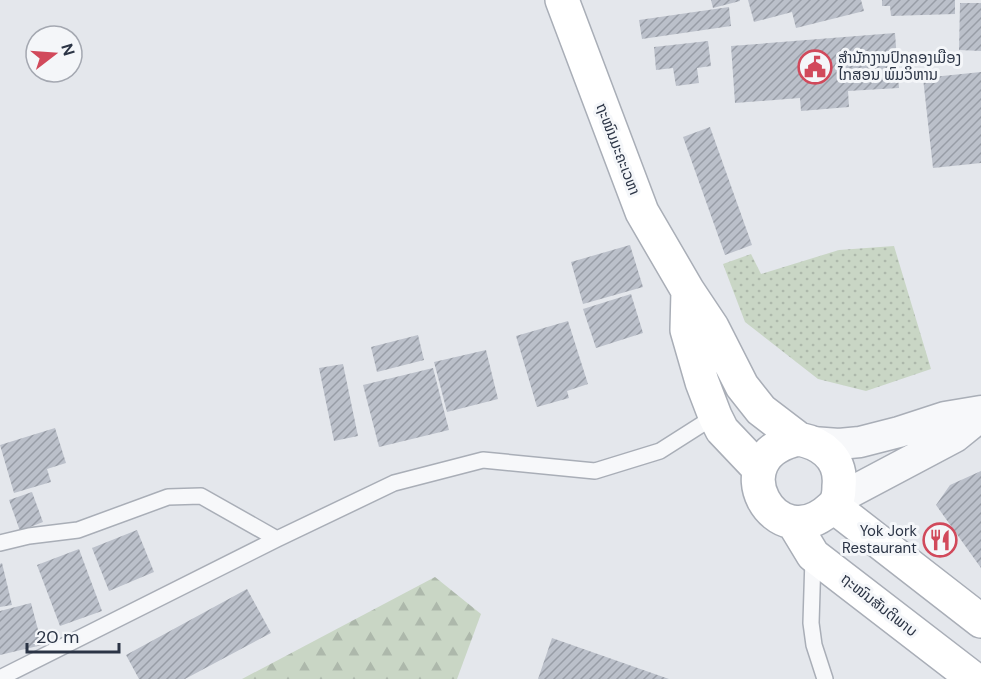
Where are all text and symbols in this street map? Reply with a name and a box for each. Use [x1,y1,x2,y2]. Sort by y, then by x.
north arrow [24,24,84,84]
text: N [56,41,80,58]
place label: ສຳນັກງານປົກຄອງເມືອງ ໄກສອນ ພົມວິຫານ [837,48,961,85]
public building icon: ສຳນັກງານປົກຄອງເມືອງ ໄກສອນ ພົມວິຫານ [797,49,833,85]
street label: ຖະໜົນມະຄະເວຫາ [591,100,645,198]
place label: Yok Jork Restaurant [842,521,917,558]
restaurant icon: Yok Jork Restaurant [922,522,958,558]
street label: ຖະໜົນສັນຕິພາບ [837,569,921,641]
scale bar [27,616,118,654]
text: 20 m [36,625,79,649]

